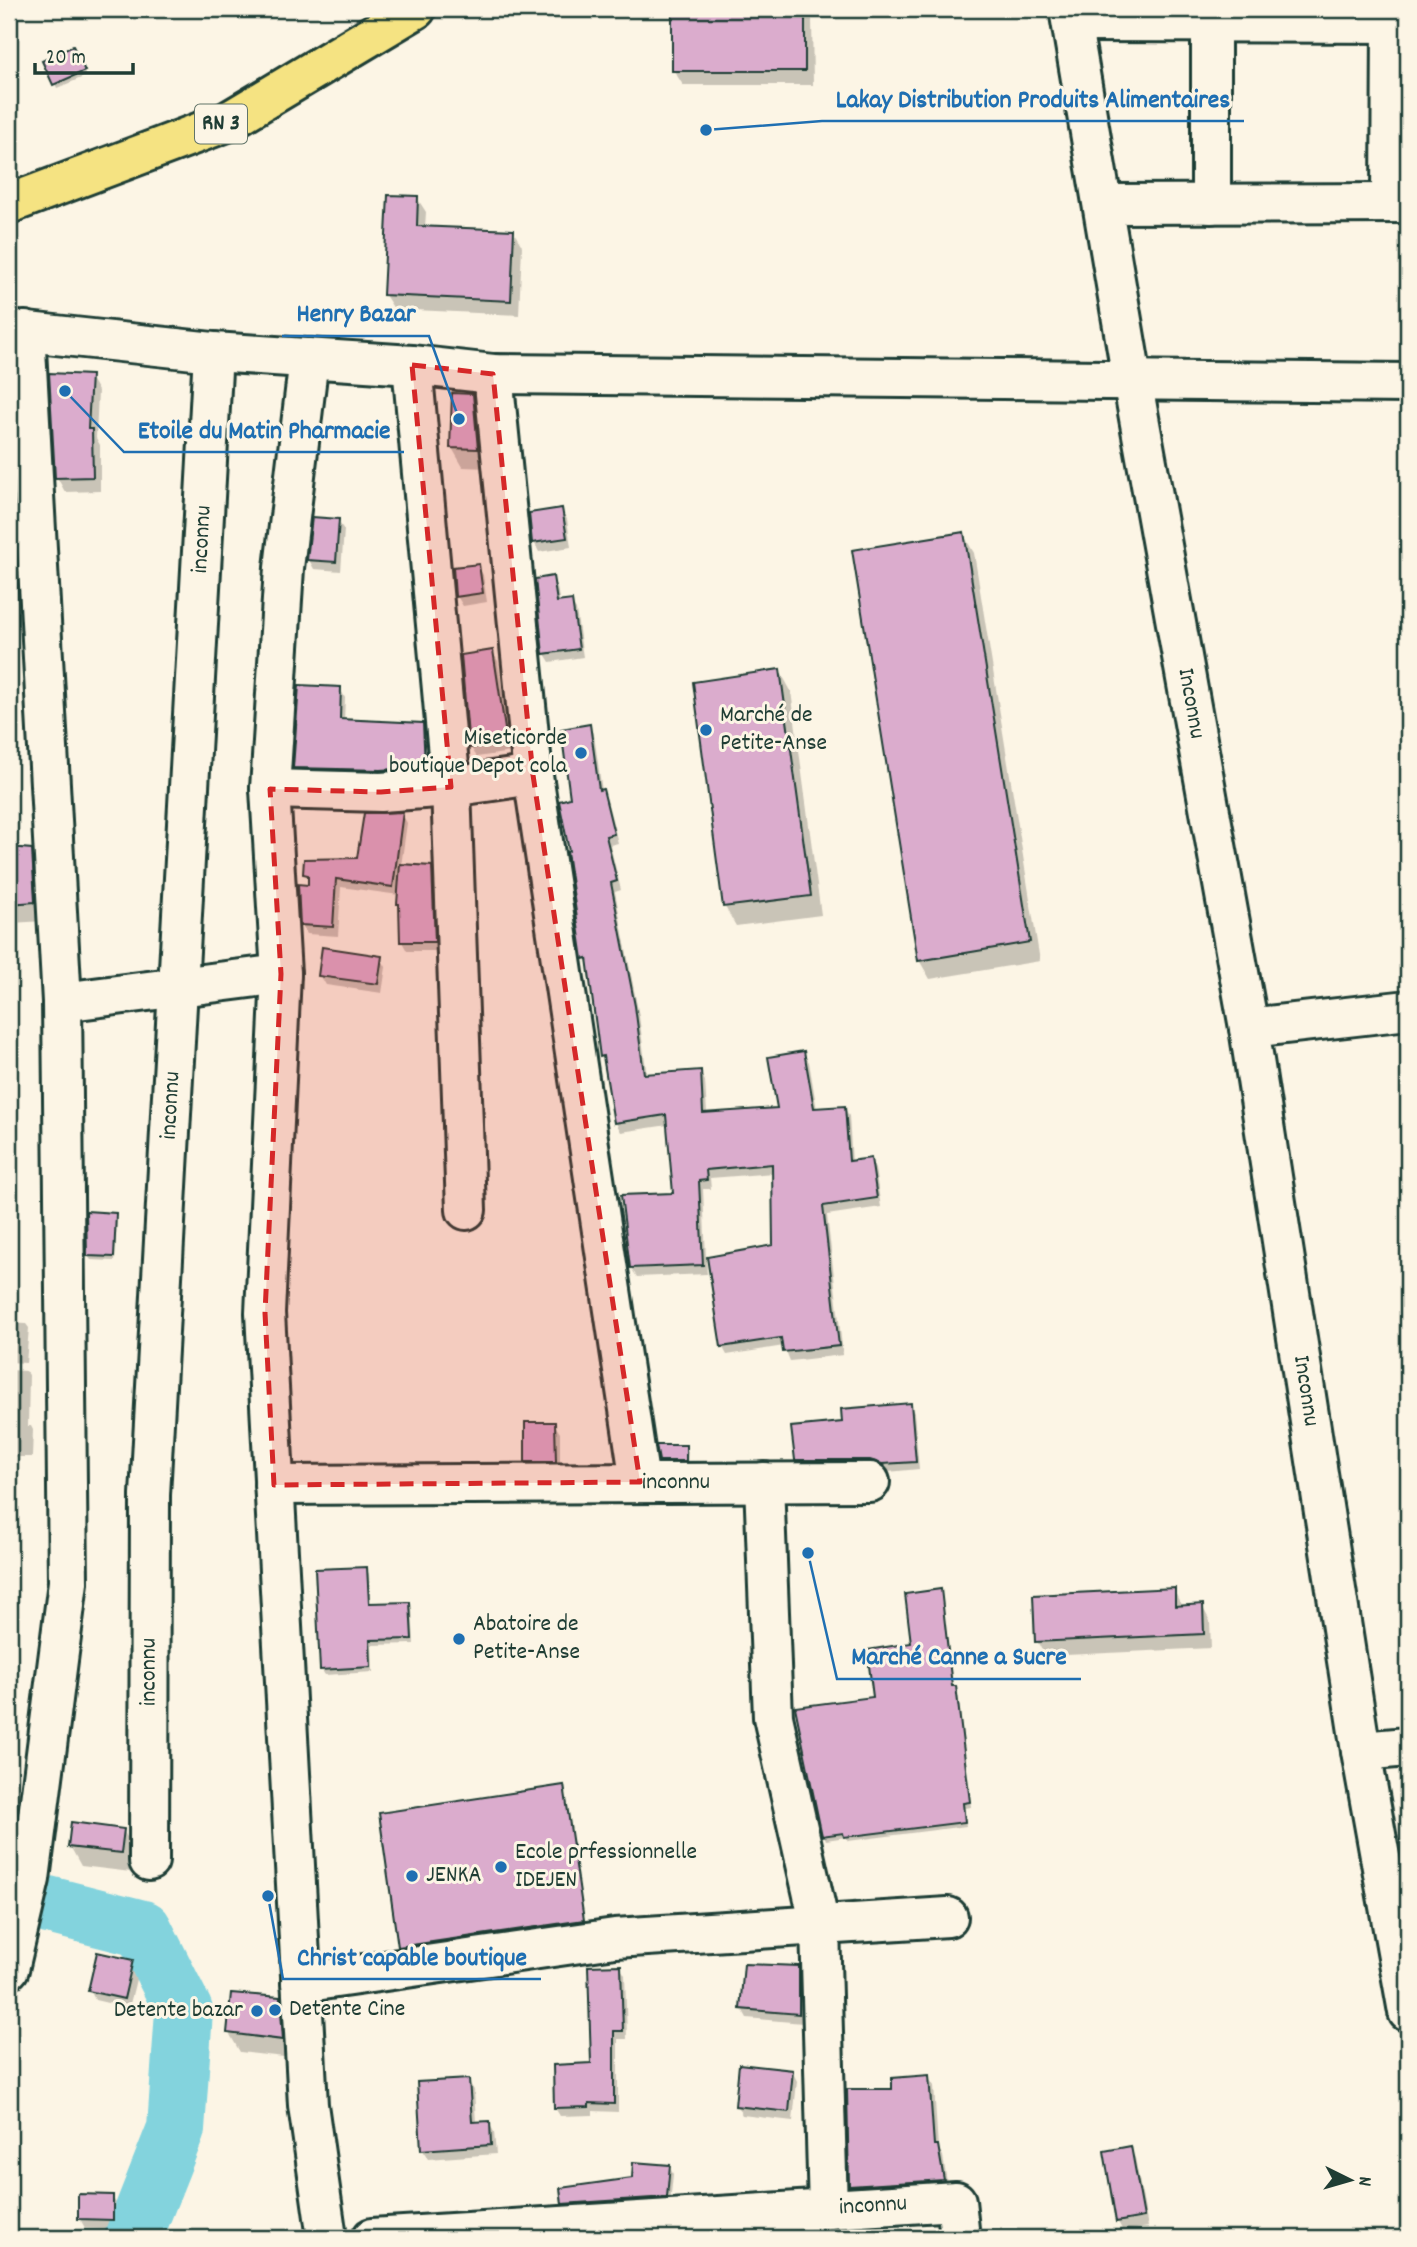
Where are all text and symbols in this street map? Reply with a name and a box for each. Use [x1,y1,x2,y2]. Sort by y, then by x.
scale bar [35,32,133,76]
text: 20 m [46,44,86,74]
callout: Lakay Distribution Produits Alimentaires [822,74,1244,121]
text: Lakay Distribution Produits Alimentaires [836,83,1230,120]
road number: RN 3 [195,105,247,144]
callout: Henry Bazar [282,289,429,336]
text: Henry Bazar [296,297,416,334]
callout: Etoile du Matin Pharmacie [124,405,404,452]
text: Etoile du Matin Pharmacie [138,414,390,451]
street label: inconnu [184,504,222,575]
street label: Inconnu [1167,665,1214,742]
place label: Marché de Petite-Anse [720,699,827,761]
place label: Miseticorde boutique Depot cola [389,722,568,784]
marker: Marché de Petite-Anse [698,722,714,738]
marker: Miseticorde boutique Depot cola [573,745,589,761]
street label: inconnu [153,1071,190,1141]
street label: Inconnu [1283,1353,1327,1429]
street label: inconnu [642,1466,710,1500]
place label: Abatoire de Petite-Anse [473,1608,580,1670]
marker: Abatoire de Petite-Anse [451,1631,467,1647]
callout: Marché Canne a Sucre [837,1632,1081,1679]
street label: inconnu [132,1638,167,1706]
text: Marché Canne a Sucre [851,1640,1067,1677]
place label: Ecole prfessionnelle IDEJEN [515,1836,697,1898]
place label: JENKA [426,1859,482,1893]
marker: Ecole prfessionnelle IDEJEN [493,1859,509,1875]
marker: JENKA [404,1868,420,1884]
callout: Christ capable boutique [283,1932,541,1979]
text: Christ capable boutique [297,1941,527,1978]
place label: Detente Cine [289,1993,405,2027]
place label: Detente bazar [114,1994,243,2028]
marker: Detente Cine [267,2002,283,2018]
marker: Detente bazar [249,2003,265,2019]
north arrow [1316,2146,1386,2216]
text: N [1350,2175,1377,2187]
street label: inconnu [838,2187,908,2225]

